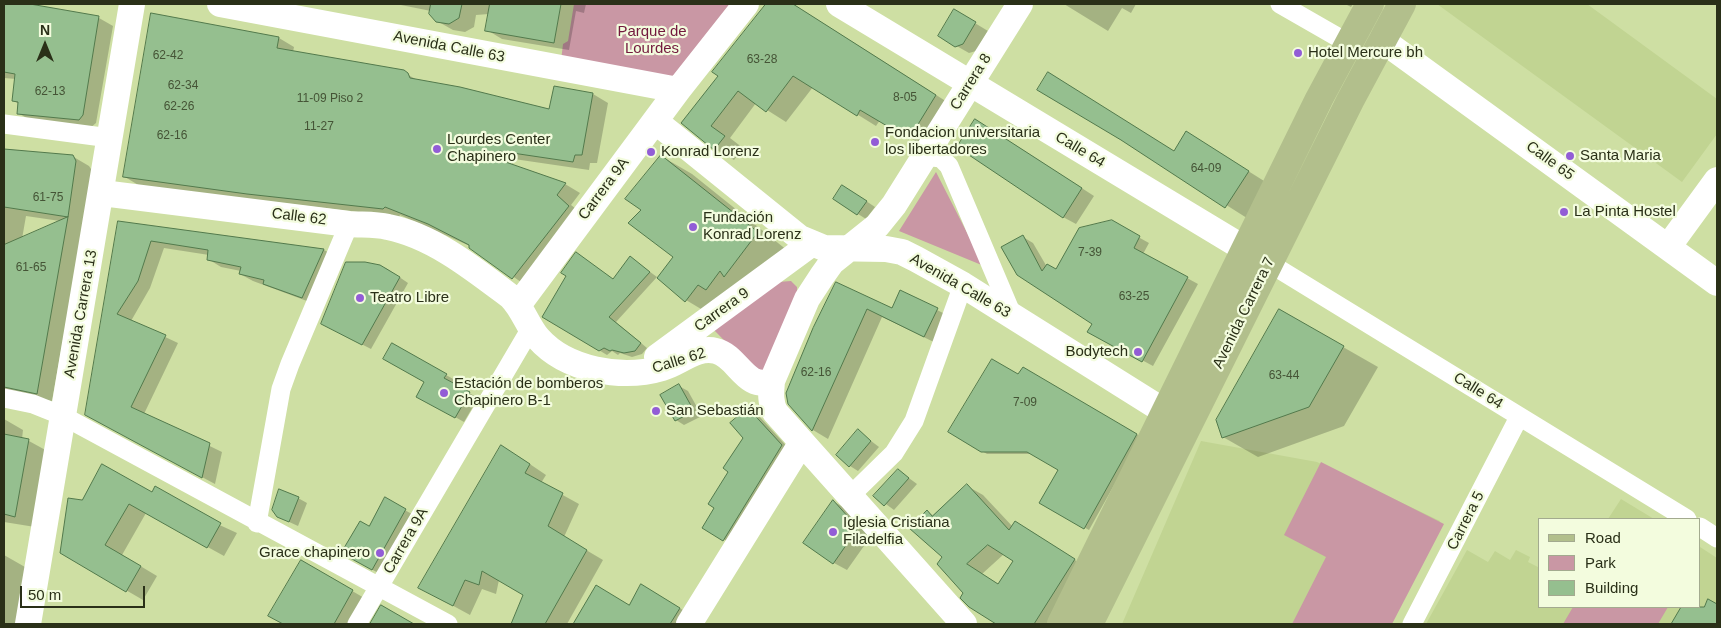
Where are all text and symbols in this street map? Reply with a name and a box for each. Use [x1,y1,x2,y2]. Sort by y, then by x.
north arrow [20,20,70,70]
text: N [40,22,50,38]
park label: Parque de Lourdes [617,23,687,58]
street label: Avenida Calle 63 [392,27,506,67]
place label: Hotel Mercure bh [1308,44,1423,62]
marker: Hotel Mercure bh [1292,47,1304,59]
house number: 62-42 [153,49,183,63]
street label: Carrera 8 [947,50,995,114]
house number: 63-28 [747,53,777,67]
house number: 62-34 [168,79,198,93]
house number: 62-13 [35,85,65,99]
house number: 8-05 [893,91,917,105]
house number: 11-09 Piso 2 [297,92,363,106]
house number: 62-26 [164,100,194,114]
house number: 11-27 [304,120,334,134]
place label: Fondacion universitaria los libertadores [885,124,1040,159]
street label: Calle 64 [1052,128,1108,172]
house number: 62-16 [157,129,187,143]
place label: Lourdes Center Chapinero [447,131,550,166]
marker: Fondacion universitaria los libertadores [869,136,881,148]
street label: Calle 65 [1522,138,1578,184]
marker: Lourdes Center Chapinero [431,143,443,155]
place label: Konrad Lorenz [661,143,759,161]
marker: Konrad Lorenz [645,146,657,158]
place label: Santa Maria [1580,147,1661,165]
marker: Santa Maria [1564,150,1576,162]
street label: Carrera 9A [575,154,633,224]
house number: 64-09 [1191,162,1221,176]
house number: 61-75 [33,191,63,205]
place label: La Pinta Hostel [1574,203,1676,221]
street label: Calle 62 [271,205,327,229]
marker: La Pinta Hostel [1558,206,1570,218]
place label: Fundación Konrad Lorenz [703,209,801,244]
marker: Fundación Konrad Lorenz [687,221,699,233]
house number: 7-39 [1078,246,1102,260]
street label: Avenida Carrera 13 [61,249,101,379]
street label: Avenida Calle 63 [907,250,1013,322]
street label: Avenida Carrera 7 [1209,254,1279,372]
house number: 61-65 [16,261,46,275]
street label: Carrera 9 [691,284,753,336]
place label: Teatro Libre [370,289,449,307]
house number: 63-25 [1119,290,1149,304]
marker: Teatro Libre [354,292,366,304]
place label: Bodytech [1065,343,1128,361]
street label: Calle 62 [650,344,708,378]
marker: Bodytech [1132,346,1144,358]
house number: 62-16 [801,366,831,380]
house number: 63-44 [1269,369,1299,383]
street label: Calle 64 [1450,369,1506,413]
place label: Estación de bomberos Chapinero B-1 [454,375,603,410]
marker: Estación de bomberos Chapinero B-1 [438,387,450,399]
house number: 7-09 [1013,396,1037,410]
place label: San Sebastián [666,402,764,420]
marker: San Sebastián [650,405,662,417]
street label: Carrera 5 [1444,489,1488,553]
street label: Carrera 9A [380,505,432,577]
place label: Iglesia Cristiana Filadelfia [843,514,950,549]
legend [1538,518,1701,608]
marker: Iglesia Cristiana Filadelfia [827,526,839,538]
text: Road [1585,529,1621,546]
place label: Grace chapinero [259,544,370,562]
marker: Grace chapinero [374,547,386,559]
text: Park [1585,554,1616,571]
scale bar [22,576,148,608]
text: Building [1585,579,1638,596]
text: 50 m [28,586,61,603]

